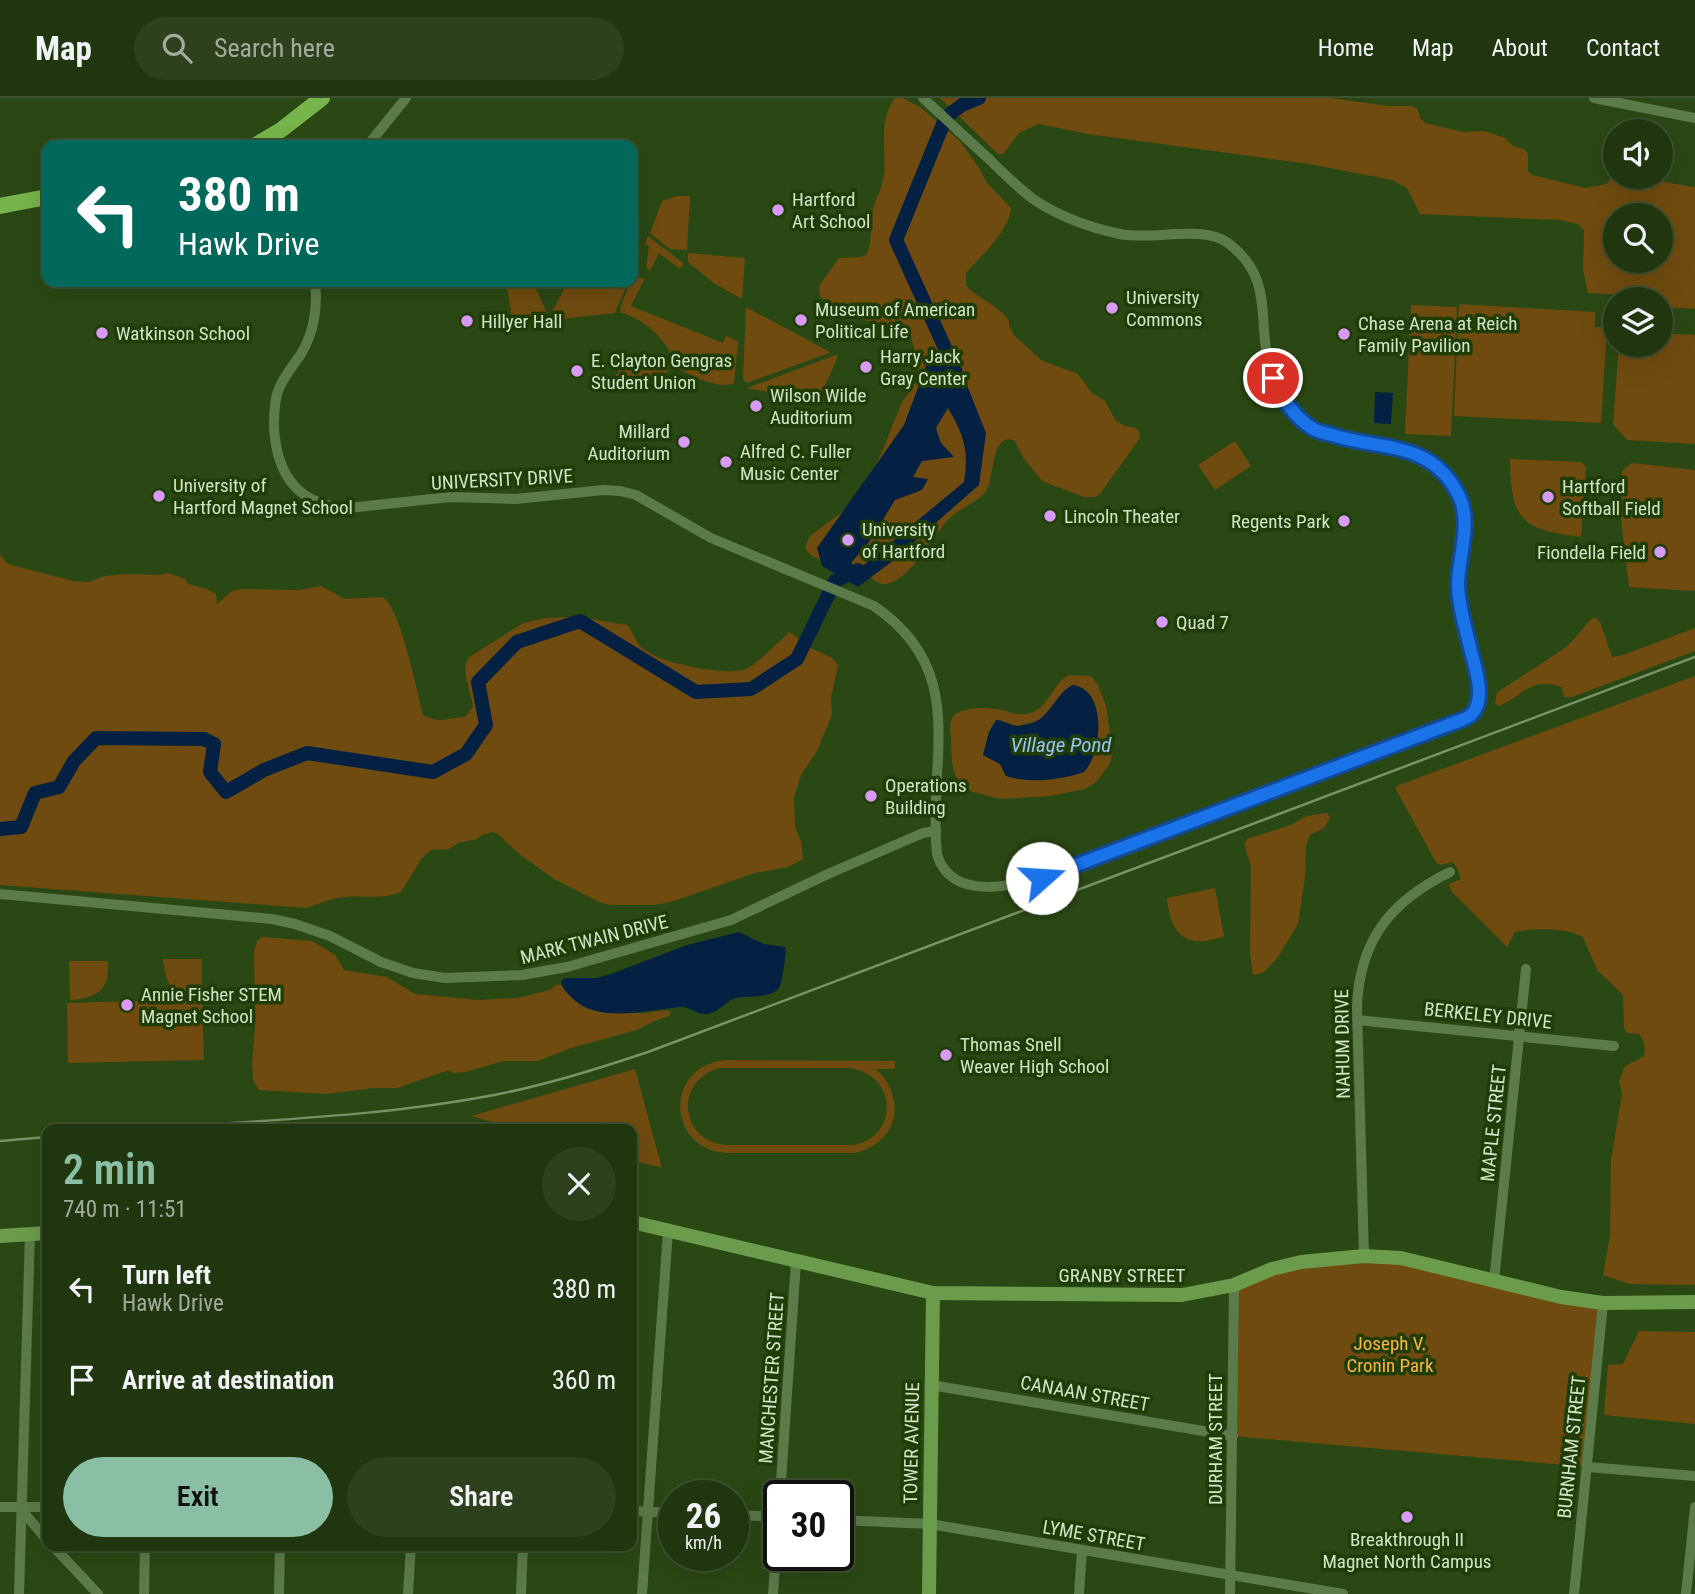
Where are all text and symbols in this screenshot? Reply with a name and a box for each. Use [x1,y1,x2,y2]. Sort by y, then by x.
search box [134,17,624,80]
text: Map [35,29,92,68]
icon: search [158,29,196,67]
text: Search here [214,33,335,63]
text: Home [1318,34,1374,62]
text: Map [1412,34,1454,62]
text: About [1492,34,1548,62]
text: Contact [1586,34,1660,62]
map controls [1603,119,1673,357]
button: sound [1603,119,1673,189]
text: 380 m [178,166,300,223]
icon: left [63,168,154,259]
place label: Hartford Art School [792,188,870,233]
marker: Hartford Art School [770,202,786,218]
button: search [1603,203,1673,273]
text: Hawk Drive [178,225,320,263]
place label: University Commons [1126,286,1202,331]
button: layers [1603,287,1673,357]
place label: Museum of American Political Life [815,298,975,343]
marker: University Commons [1104,300,1120,316]
place label: Hillyer Hall [481,310,562,333]
marker: Museum of American Political Life [793,312,809,328]
place label: Chase Arena at Reich Family Pavilion [1358,312,1518,357]
marker: Hillyer Hall [459,313,475,329]
place label: Watkinson School [116,322,250,345]
marker: Watkinson School [94,325,110,341]
marker: Chase Arena at Reich Family Pavilion [1336,326,1352,342]
place label: Harry Jack Gray Center [880,345,967,390]
pin [1243,348,1303,408]
place label: E. Clayton Gengras Student Union [591,349,732,394]
marker: Harry Jack Gray Center [858,359,874,375]
icon: arrive [1254,359,1292,397]
marker: E. Clayton Gengras Student Union [569,363,585,379]
place label: Wilson Wilde Auditorium [770,384,867,429]
marker: Wilson Wilde Auditorium [748,398,764,414]
place label: Millard Auditorium [588,420,670,465]
marker: Millard Auditorium [676,434,692,450]
place label: Alfred C. Fuller Music Center [740,440,852,485]
marker: Alfred C. Fuller Music Center [718,454,734,470]
street label: UNIVERSITY DRIVE [431,464,573,495]
place label: University of Hartford Magnet School [173,474,353,519]
place label: Hartford Softball Field [1562,475,1661,520]
marker: University of Hartford Magnet School [151,488,167,504]
marker: Hartford Softball Field [1540,489,1556,505]
place label: Lincoln Theater [1064,505,1180,528]
marker: Lincoln Theater [1042,508,1058,524]
place label: Regents Park [1231,510,1330,533]
marker: Regents Park [1336,513,1352,529]
place label: University of Hartford [862,518,945,563]
marker: University of Hartford [840,532,856,548]
place label: Fiondella Field [1537,541,1646,564]
marker: Fiondella Field [1652,544,1668,560]
place label: Quad 7 [1176,611,1229,634]
marker: Quad 7 [1154,614,1170,630]
water label: Village Pond [1011,733,1112,757]
place label: Operations Building [885,774,967,819]
marker: Operations Building [863,788,879,804]
position arrow [1005,841,1079,915]
street label: MARK TWAIN DRIVE [518,910,670,969]
place label: Annie Fisher STEM Magnet School [141,983,282,1028]
street label: NAHUM DRIVE [1330,989,1355,1099]
marker: Annie Fisher STEM Magnet School [119,997,135,1013]
street label: BERKELEY DRIVE [1423,997,1553,1034]
place label: Thomas Snell Weaver High School [960,1033,1109,1078]
marker: Thomas Snell Weaver High School [938,1047,954,1063]
street label: MAPLE STREET [1476,1063,1511,1183]
text: 2 min [63,1145,156,1194]
button: close [542,1147,616,1221]
text: 740 m · 11:51 [63,1196,187,1223]
text: Turn left [122,1260,211,1290]
street label: GRANBY STREET [1058,1264,1186,1287]
icon: left [63,1270,101,1308]
text: 380 m [552,1274,616,1304]
text: Hawk Drive [122,1290,224,1317]
street label: MANCHESTER STREET [754,1291,789,1464]
park label: Joseph V. Cronin Park [1347,1332,1434,1377]
icon: arrive [63,1361,101,1399]
text: Arrive at destination [122,1365,334,1395]
text: 360 m [552,1365,616,1395]
street label: CANAAN STREET [1019,1371,1151,1416]
street label: DURHAM STREET [1204,1373,1227,1505]
street label: BURNHAM STREET [1553,1374,1590,1520]
street label: TOWER AVENUE [899,1382,924,1504]
button: Exit [63,1457,333,1537]
button: Share [347,1457,616,1537]
speed limit sign: 30 [763,1480,854,1571]
text: 26 [686,1496,721,1537]
marker: Breakthrough II Magnet North Campus [1399,1509,1415,1525]
street label: LYME STREET [1041,1515,1147,1556]
place label: Breakthrough II Magnet North Campus [1322,1528,1492,1573]
text: km/h [685,1532,722,1553]

